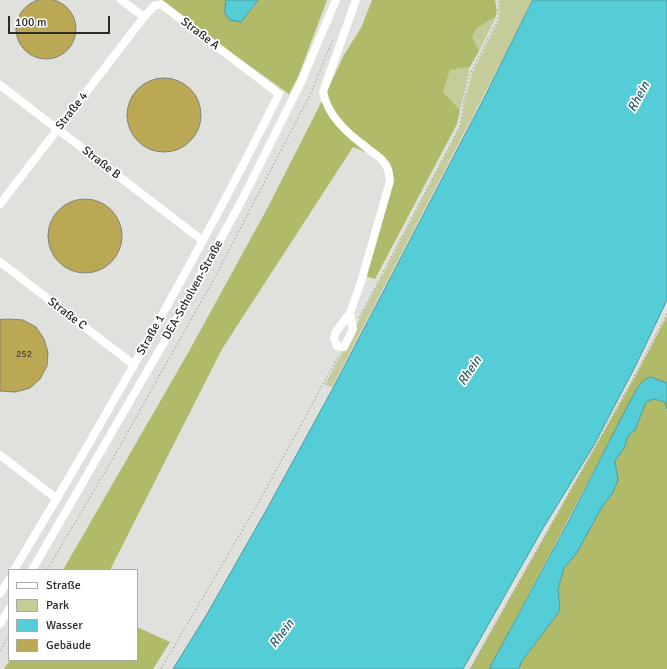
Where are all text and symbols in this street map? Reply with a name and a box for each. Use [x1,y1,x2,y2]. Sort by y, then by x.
scale bar [10,8,112,34]
text: 100 m [15,15,47,30]
street label: Straße A [178,15,222,53]
water label: Rhein [625,79,653,115]
street label: Straße 4 [53,89,91,133]
street label: Straße B [79,144,123,182]
street label: DEA-Scholven-Straße [160,238,226,342]
street label: Straße C [45,295,89,333]
street label: Straße 1 [134,312,168,358]
house number: 252 [16,348,32,360]
water label: Rhein [455,353,485,389]
legend [8,569,138,661]
text: Straße [46,578,81,593]
text: Park [46,598,69,613]
water label: Rhein [266,617,298,651]
text: Wasser [46,618,83,633]
text: Gebäude [46,638,91,653]

